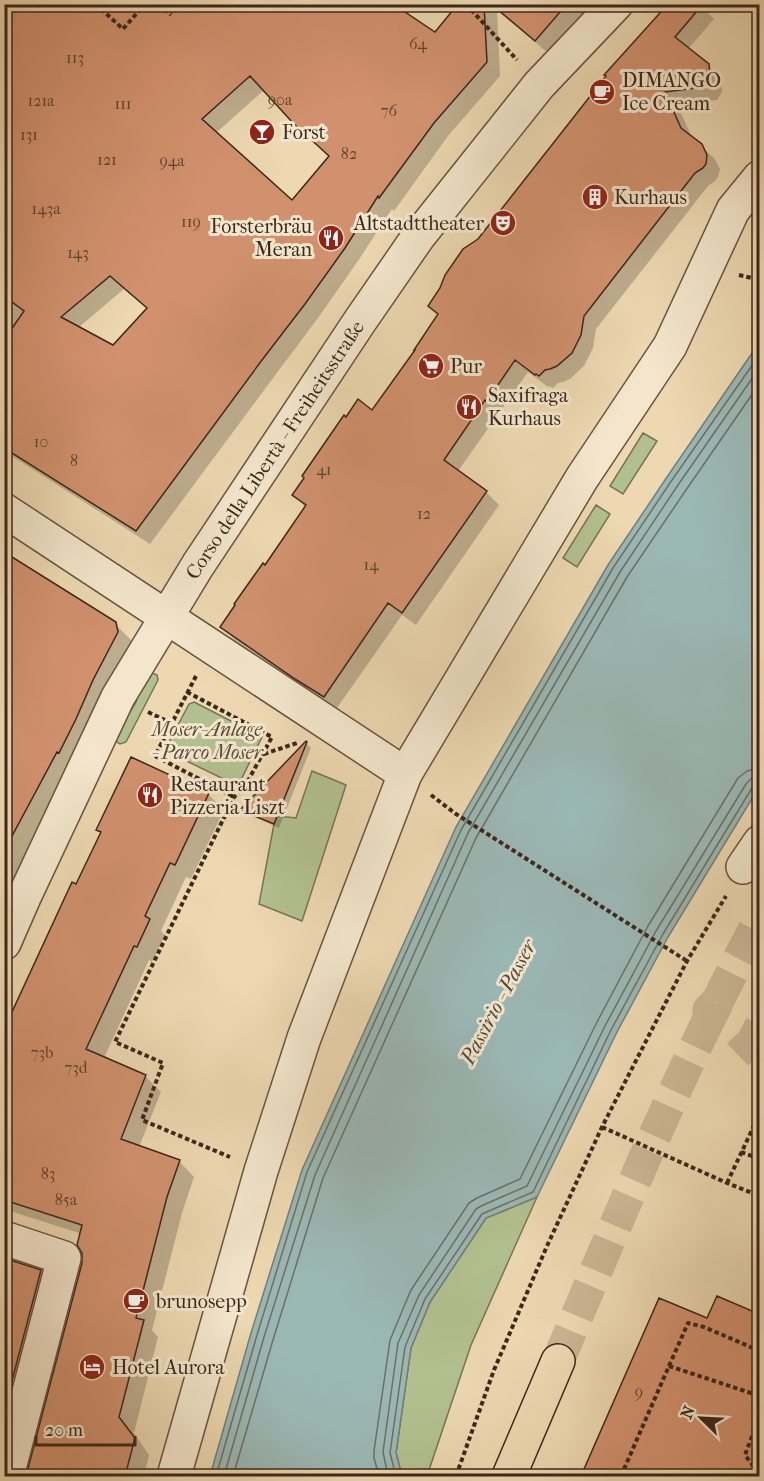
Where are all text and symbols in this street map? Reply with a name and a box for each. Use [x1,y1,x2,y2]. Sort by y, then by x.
house number: 64 [409,34,428,53]
house number: 113 [66,48,84,67]
place label: DIMANGO Ice Cream [622,69,721,115]
cafe icon: DIMANGO Ice Cream [587,77,617,107]
house number: 90a [268,90,293,109]
house number: 121a [27,91,55,110]
house number: 111 [114,94,132,113]
house number: 76 [381,101,398,120]
bar icon: Forst [247,117,277,147]
place label: Forst [282,121,326,144]
house number: 131 [20,125,38,144]
house number: 82 [341,144,357,163]
house number: 121 [97,150,117,169]
house number: 94a [159,151,185,170]
building icon: Kurhaus [580,182,610,212]
place label: Kurhaus [614,186,687,209]
house number: 143a [31,199,61,218]
theatre icon: Altstadttheater [488,208,518,238]
house number: 119 [181,212,201,231]
place label: Altstadttheater [353,212,484,235]
place label: Forsterbräu Meran [211,215,313,261]
restaurant icon: Forsterbräu Meran [316,223,346,253]
house number: 143 [67,243,89,262]
street label: Corso della Libertà - Freiheitsstraße [181,316,369,583]
supermarket icon: Pur [416,351,446,381]
place label: Pur [450,355,482,378]
place label: Saxifraga Kurhaus [488,384,569,430]
restaurant icon: Saxifraga Kurhaus [454,392,484,422]
house number: 10 [34,432,48,451]
house number: 8 [70,451,78,470]
house number: 41 [316,460,332,479]
house number: 12 [417,504,431,523]
house number: 14 [363,555,379,574]
park label: Moser-Anlage - Parco Moser [150,718,265,764]
place label: Restaurant Pizzeria Liszt [170,773,285,819]
restaurant icon: Restaurant Pizzeria Liszt [135,780,165,810]
water label: Passirio - Passer [455,934,542,1069]
house number: 73b [31,1043,53,1062]
house number: 73d [65,1058,88,1077]
house number: 83 [41,1164,55,1183]
house number: 85a [55,1190,78,1209]
cafe icon: brunosepp [121,1286,151,1316]
place label: brunosepp [155,1290,247,1313]
hotel icon: Hotel Aurora [77,1352,107,1382]
place label: Hotel Aurora [112,1356,225,1379]
house number: 9 [635,1382,643,1401]
north arrow [671,1388,731,1448]
text: N [677,1402,699,1422]
scale bar [36,1409,135,1447]
text: 20 m [45,1420,83,1441]

